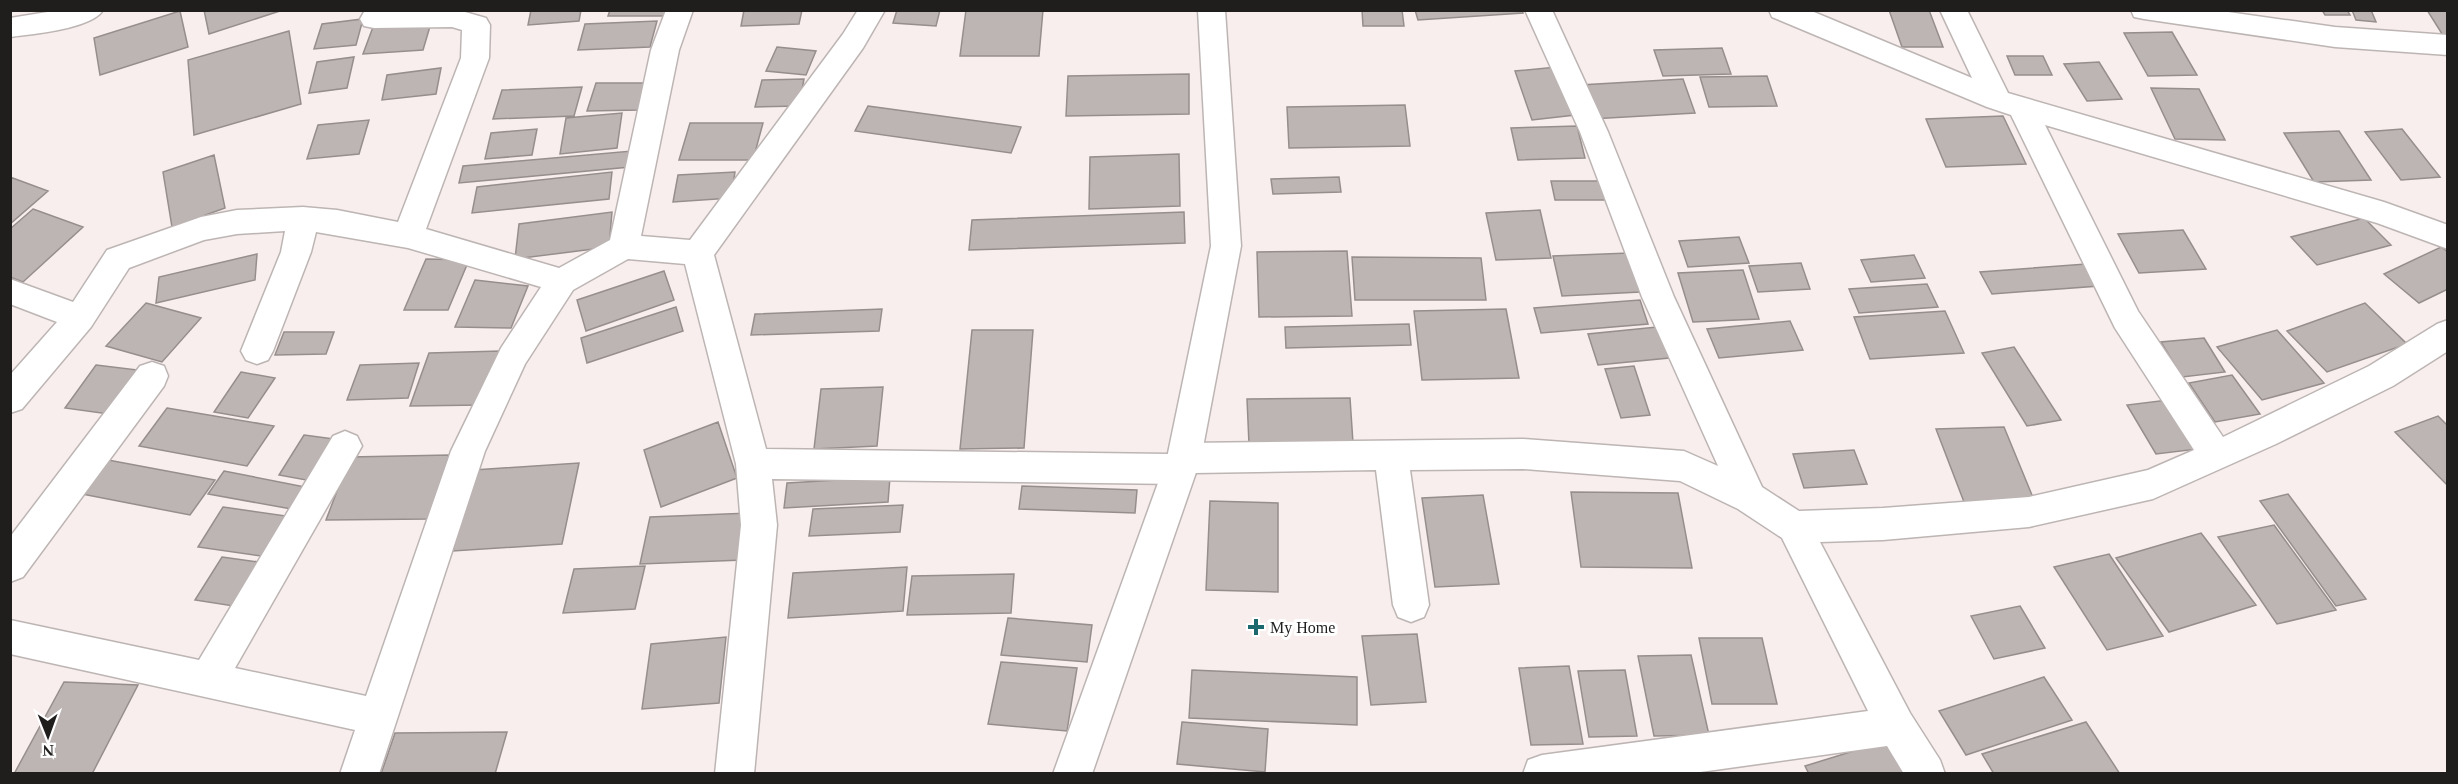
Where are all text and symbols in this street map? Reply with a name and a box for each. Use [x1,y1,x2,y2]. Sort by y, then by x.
marker: My Home [1247,618,1265,636]
place label: My Home [1270,619,1335,637]
north arrow [18,706,78,766]
text: N [42,742,54,759]

